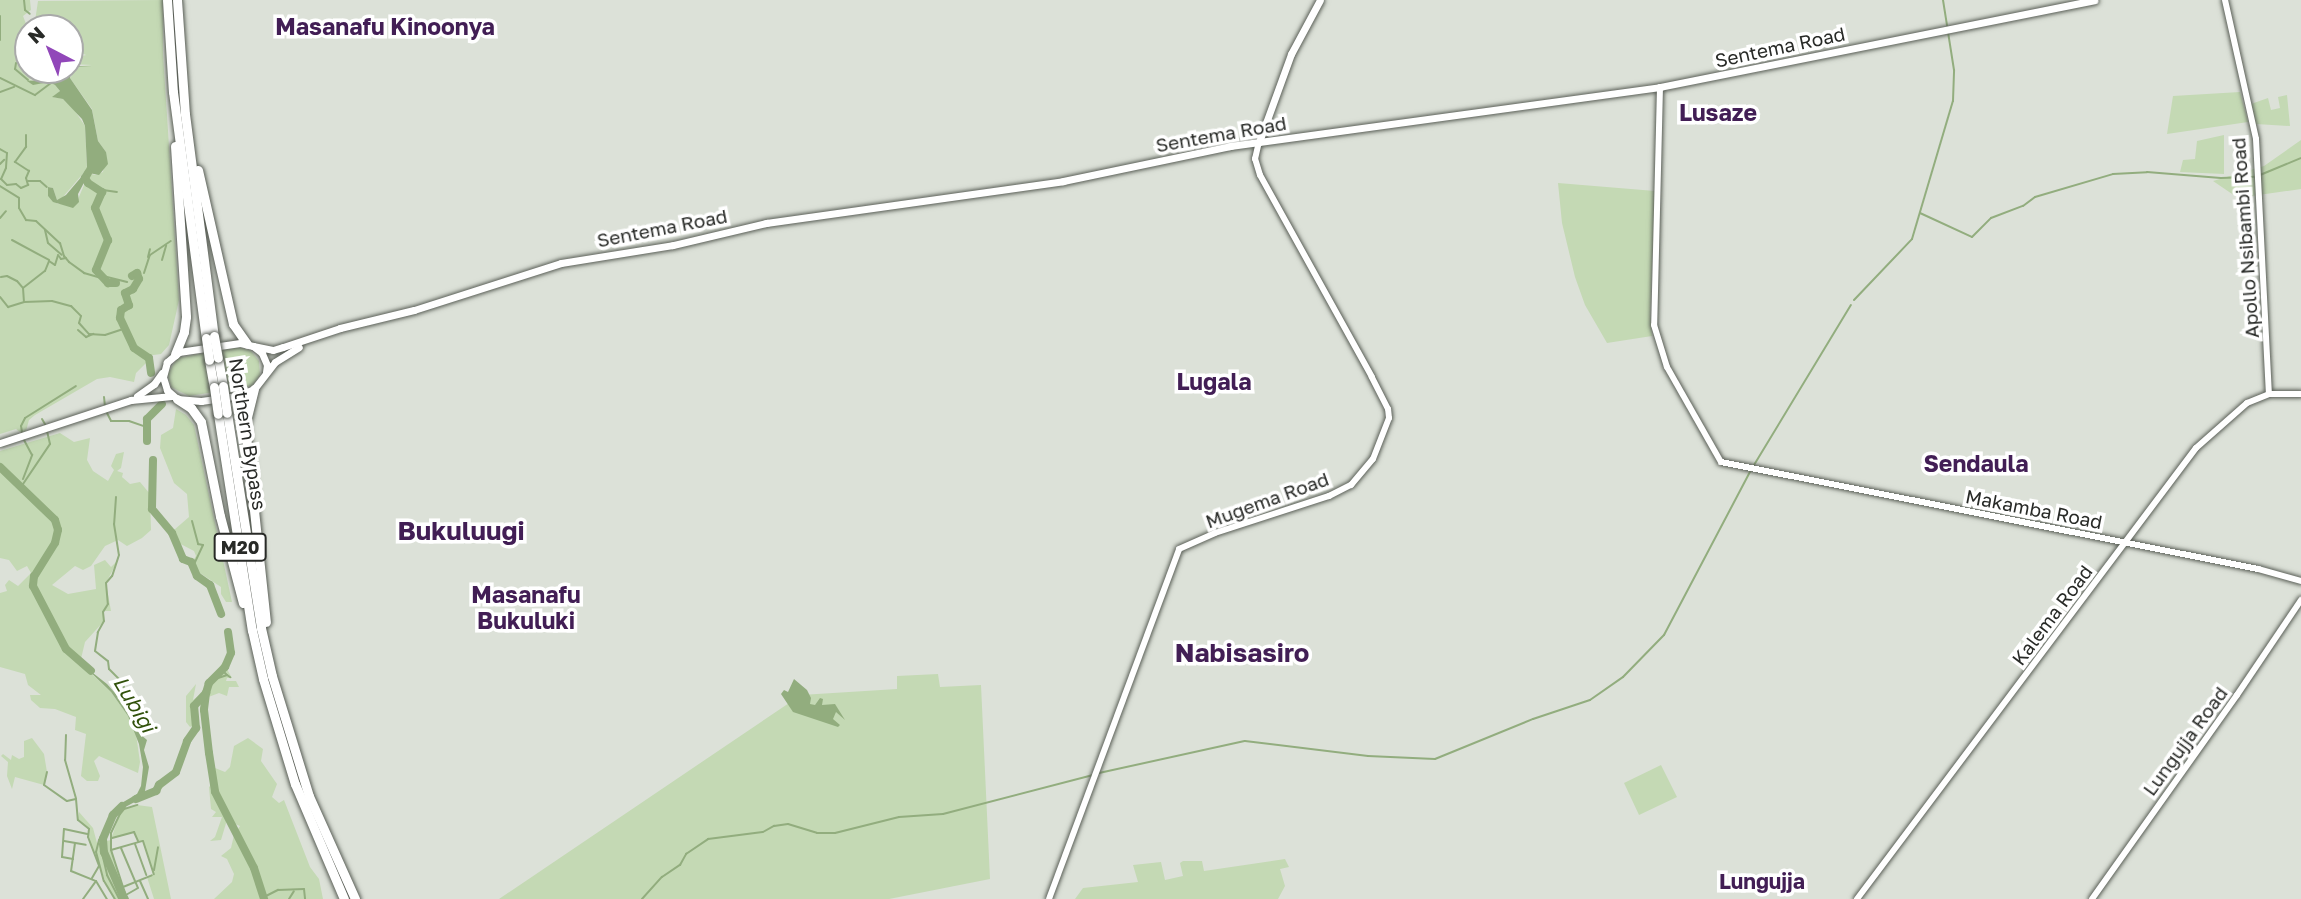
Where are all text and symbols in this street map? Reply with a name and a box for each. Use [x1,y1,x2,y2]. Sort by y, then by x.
district label: Masanafu Kinoonya [275,12,495,40]
north arrow [14,14,84,84]
text: N [23,21,49,48]
street label: Sentema Road [1713,22,1847,72]
district label: Lusaze [1679,98,1757,126]
street label: Sentema Road [1154,111,1288,157]
street label: Apollo Nsibambi Road [2227,137,2263,339]
street label: Sentema Road [595,204,729,252]
street label: Northern Bypass [225,356,271,512]
district label: Lugala [1176,367,1252,395]
district label: Sendaula [1923,449,2029,477]
street label: Mugema Road [1202,467,1332,533]
street label: Makamba Road [1964,485,2104,533]
district label: Bukuluugi [397,515,525,547]
road number: M20 [212,532,268,562]
street label: Kalema Road [2007,560,2097,670]
district label: Masanafu Bukuluki [471,580,581,634]
district label: Nabisasiro [1175,637,1309,669]
water label: Lubigi [108,671,162,737]
street label: Lungujja Road [2138,682,2232,800]
district label: Lungujja [1719,868,1805,894]

